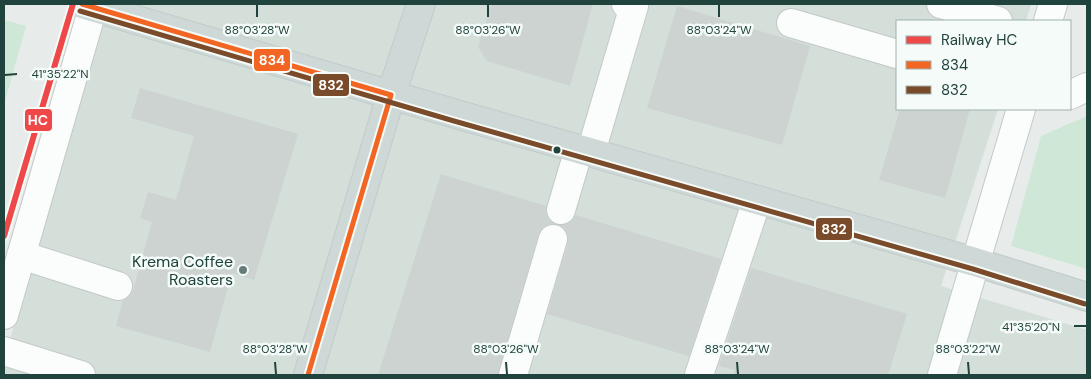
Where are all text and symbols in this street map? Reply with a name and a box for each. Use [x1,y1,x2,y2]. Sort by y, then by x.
legend [896,20,1071,110]
text: 88°03'28"W [224,22,290,38]
text: 88°03'26"W [455,22,521,38]
text: 88°03'24"W [686,22,752,38]
text: Railway HC [941,30,1017,50]
line badge: 834 [253,48,291,72]
text: 834 [259,51,285,69]
text: 834 [941,55,968,75]
text: 41°35'22"N [32,66,88,82]
line badge: 832 [312,73,350,97]
text: 832 [318,76,344,94]
text: 832 [941,80,968,100]
line badge: HC [24,108,53,132]
text: HC [28,111,48,129]
unlabelled marker [552,145,562,155]
line badge: 832 [815,217,853,241]
text: 832 [821,220,847,238]
place label: Krema Coffee Roasters [132,251,233,290]
marker: Krema Coffee Roasters [237,264,249,276]
text: 41°35'20"N [1002,319,1060,335]
text: 88°03'28"W [242,341,308,357]
text: 88°03'26"W [473,341,539,357]
text: 88°03'24"W [704,341,770,357]
text: 88°03'22"W [936,341,1001,357]

